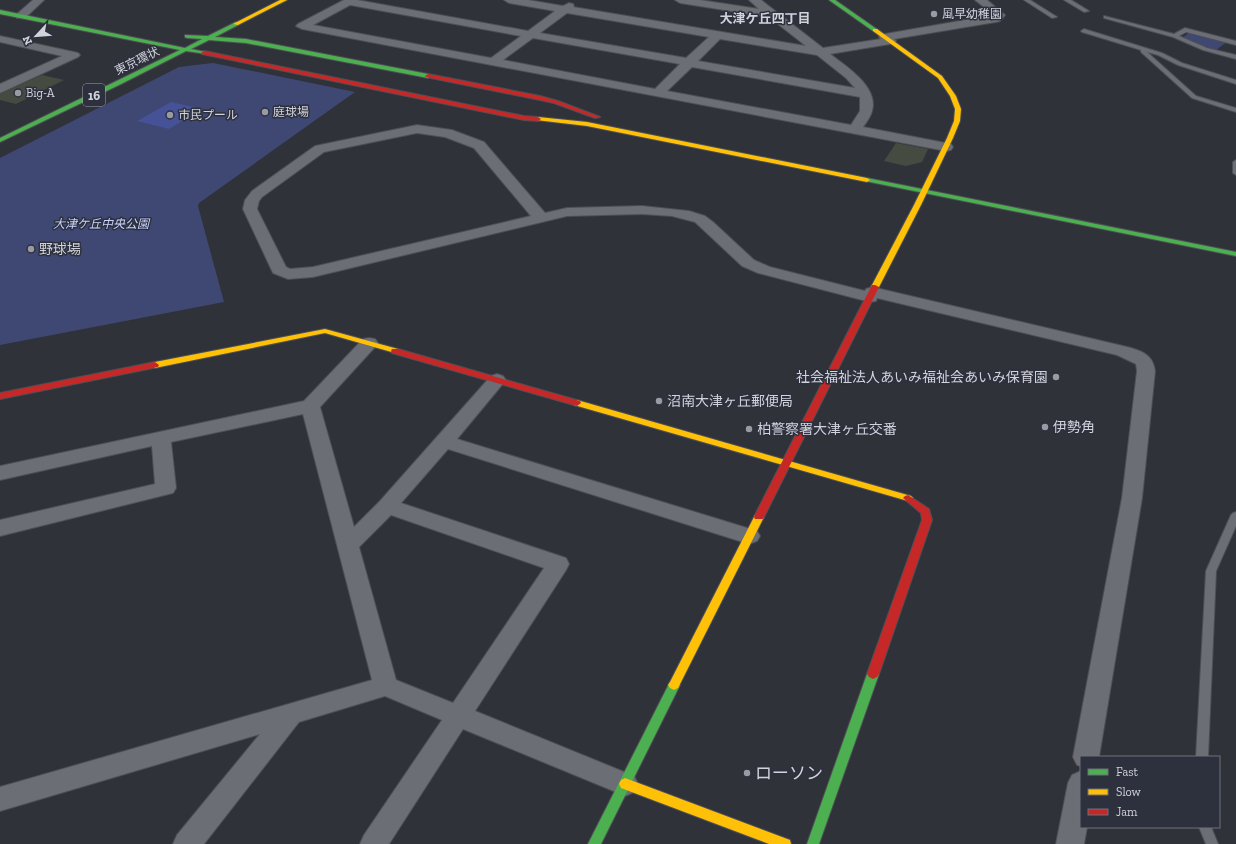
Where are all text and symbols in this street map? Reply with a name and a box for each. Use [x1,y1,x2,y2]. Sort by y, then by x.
place label: 風早幼稚園 [942,7,1002,21]
marker: 風早幼稚園 [929,9,939,19]
district label: 大津ケ丘四丁目 [719,11,811,26]
north arrow [16,16,56,56]
text: N [20,33,35,47]
street label: 東京環状 [112,44,162,78]
road number: 16 [83,84,105,106]
place label: Big-A [26,86,55,100]
marker: Big-A [13,88,23,98]
place label: 庭球場 [273,105,309,119]
marker: 庭球場 [260,107,270,117]
place label: 市民プール [178,108,238,122]
marker: 市民プール [165,110,175,120]
park label: 大津ケ丘中央公園 [53,217,151,231]
place label: 野球場 [39,241,81,258]
marker: 野球場 [26,244,36,254]
place label: 社会福祉法人あいみ福祉会あいみ保育園 [796,369,1048,386]
marker: 社会福祉法人あいみ福祉会あいみ保育園 [1051,372,1061,382]
place label: 沼南大津ヶ丘郵便局 [667,393,793,410]
marker: 沼南大津ヶ丘郵便局 [654,396,664,406]
place label: 伊勢角 [1053,419,1095,436]
place label: 柏警察署大津ヶ丘交番 [757,421,897,438]
marker: 伊勢角 [1040,422,1050,432]
marker: 柏警察署大津ヶ丘交番 [744,424,754,434]
legend [1080,756,1220,828]
place label: ローソン [755,763,823,783]
text: Fast [1116,765,1139,779]
marker: ローソン [742,768,752,778]
text: Slow [1116,785,1142,799]
text: Jam [1116,805,1138,819]

